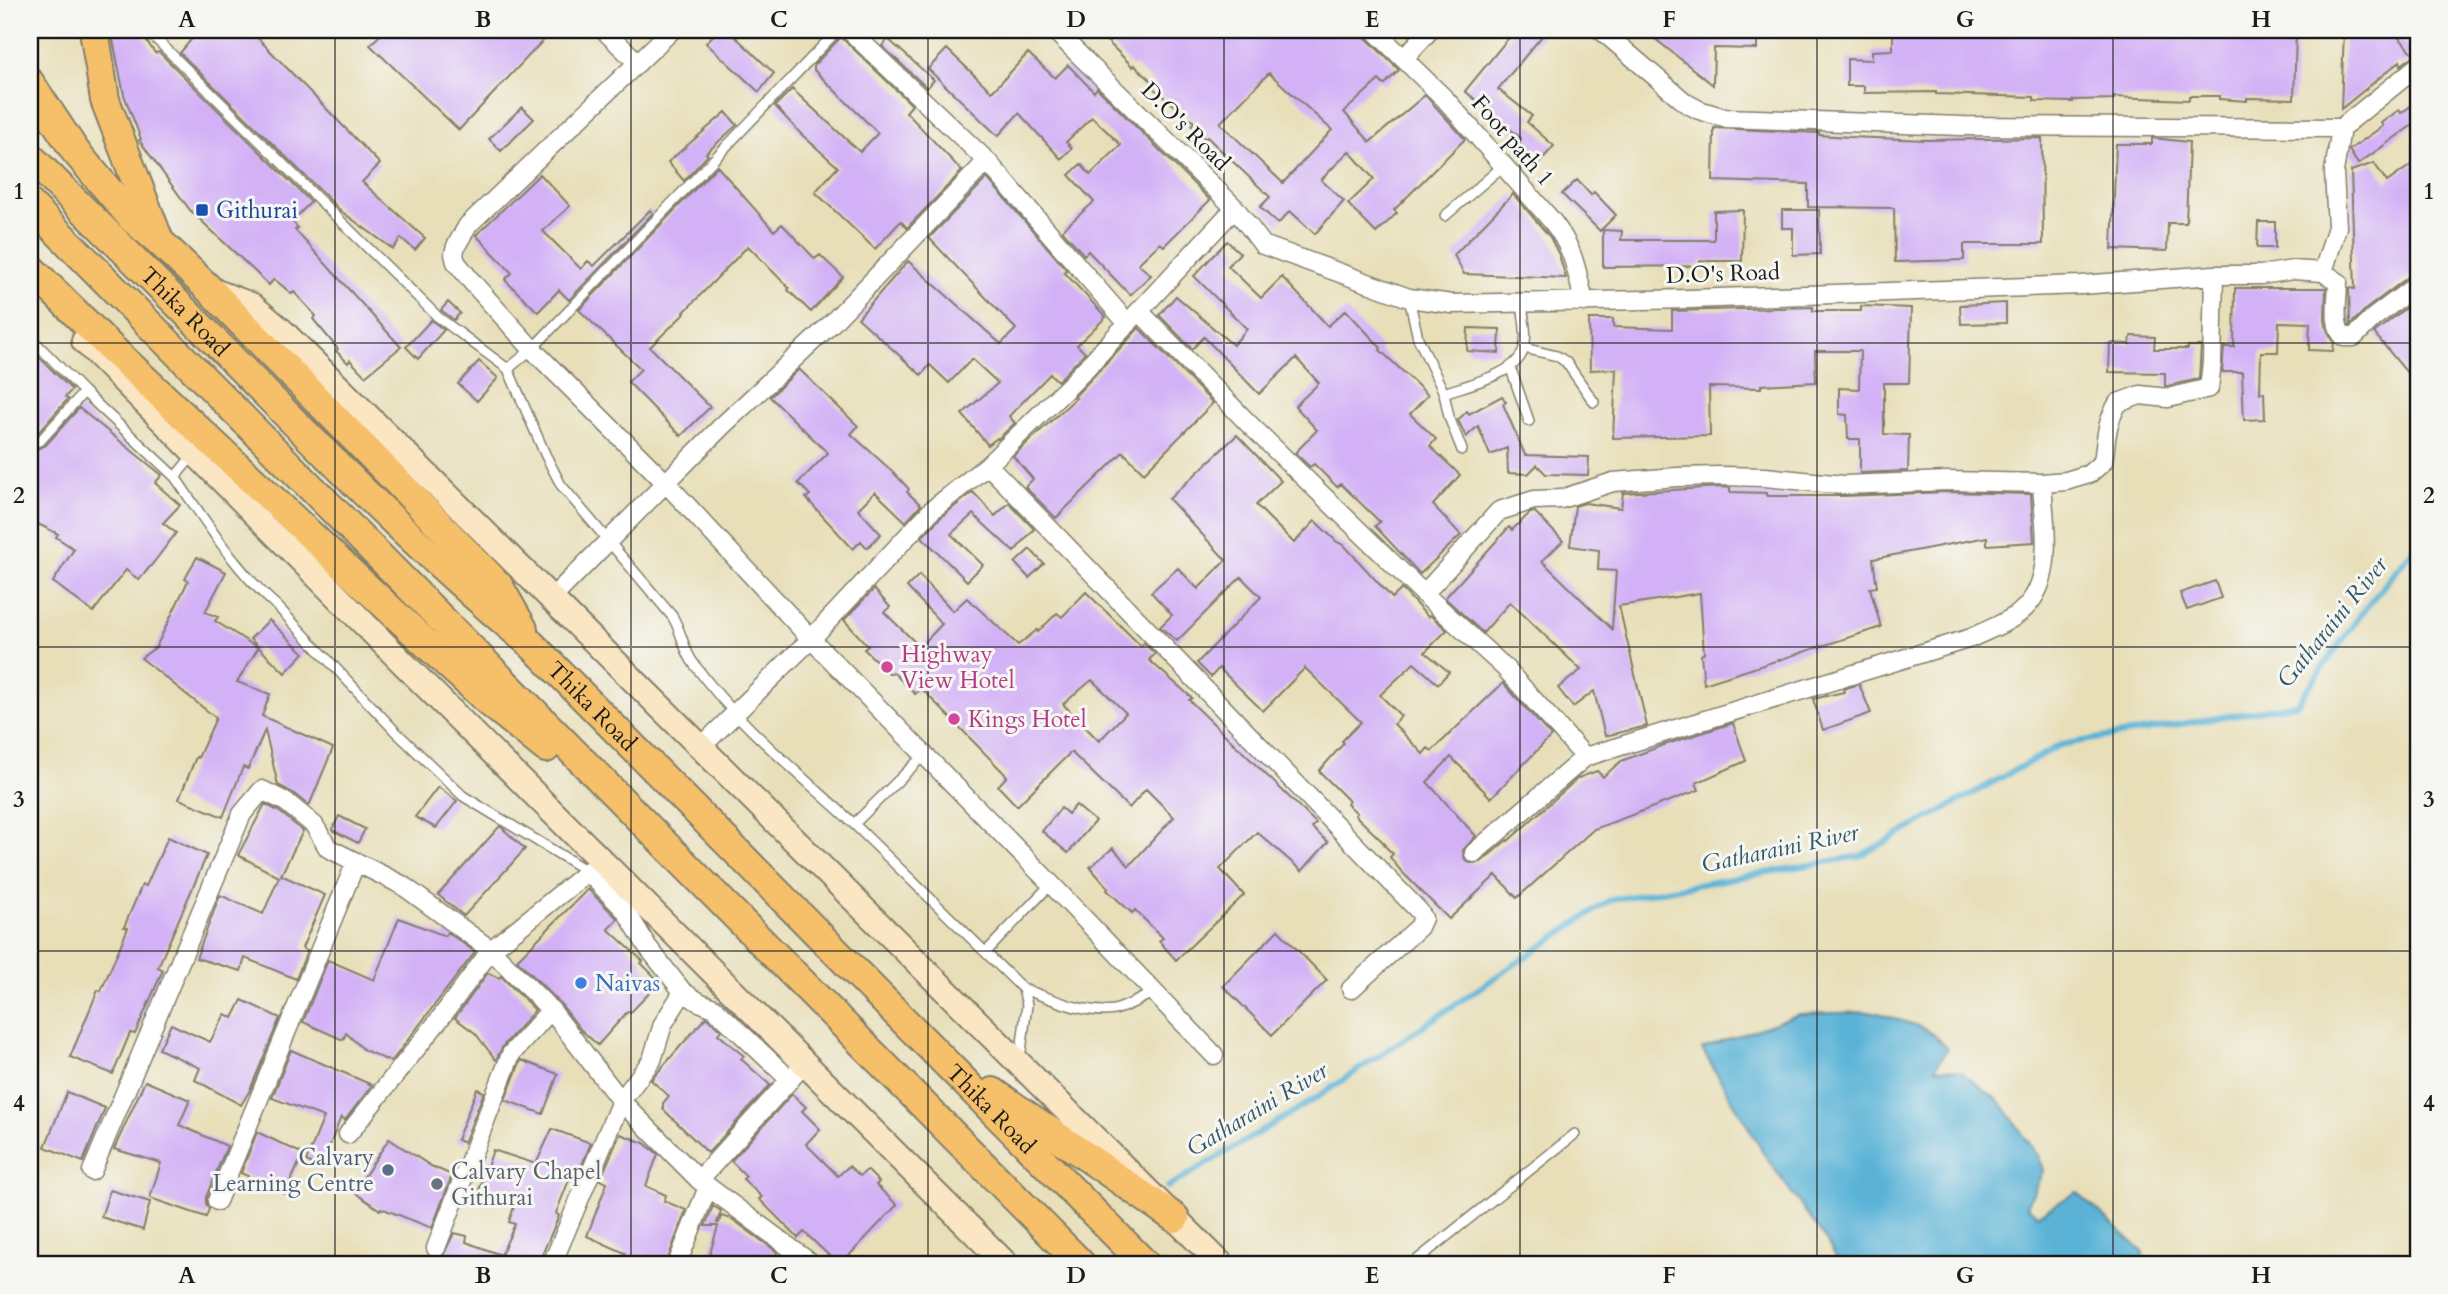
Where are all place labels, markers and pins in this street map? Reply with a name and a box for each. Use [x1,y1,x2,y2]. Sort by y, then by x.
place label: Githurai [216,195,298,226]
marker: Githurai [194,202,210,218]
place label: Highway View Hotel [901,639,1015,696]
marker: Highway View Hotel [879,659,895,675]
place label: Kings Hotel [968,704,1087,735]
marker: Kings Hotel [946,711,962,727]
place label: Naivas [595,968,660,999]
marker: Naivas [573,975,589,991]
place label: Calvary Learning Centre [212,1142,374,1199]
place label: Calvary Chapel Githurai [451,1156,602,1213]
marker: Calvary Learning Centre [380,1162,396,1178]
marker: Calvary Chapel Githurai [429,1176,445,1192]

